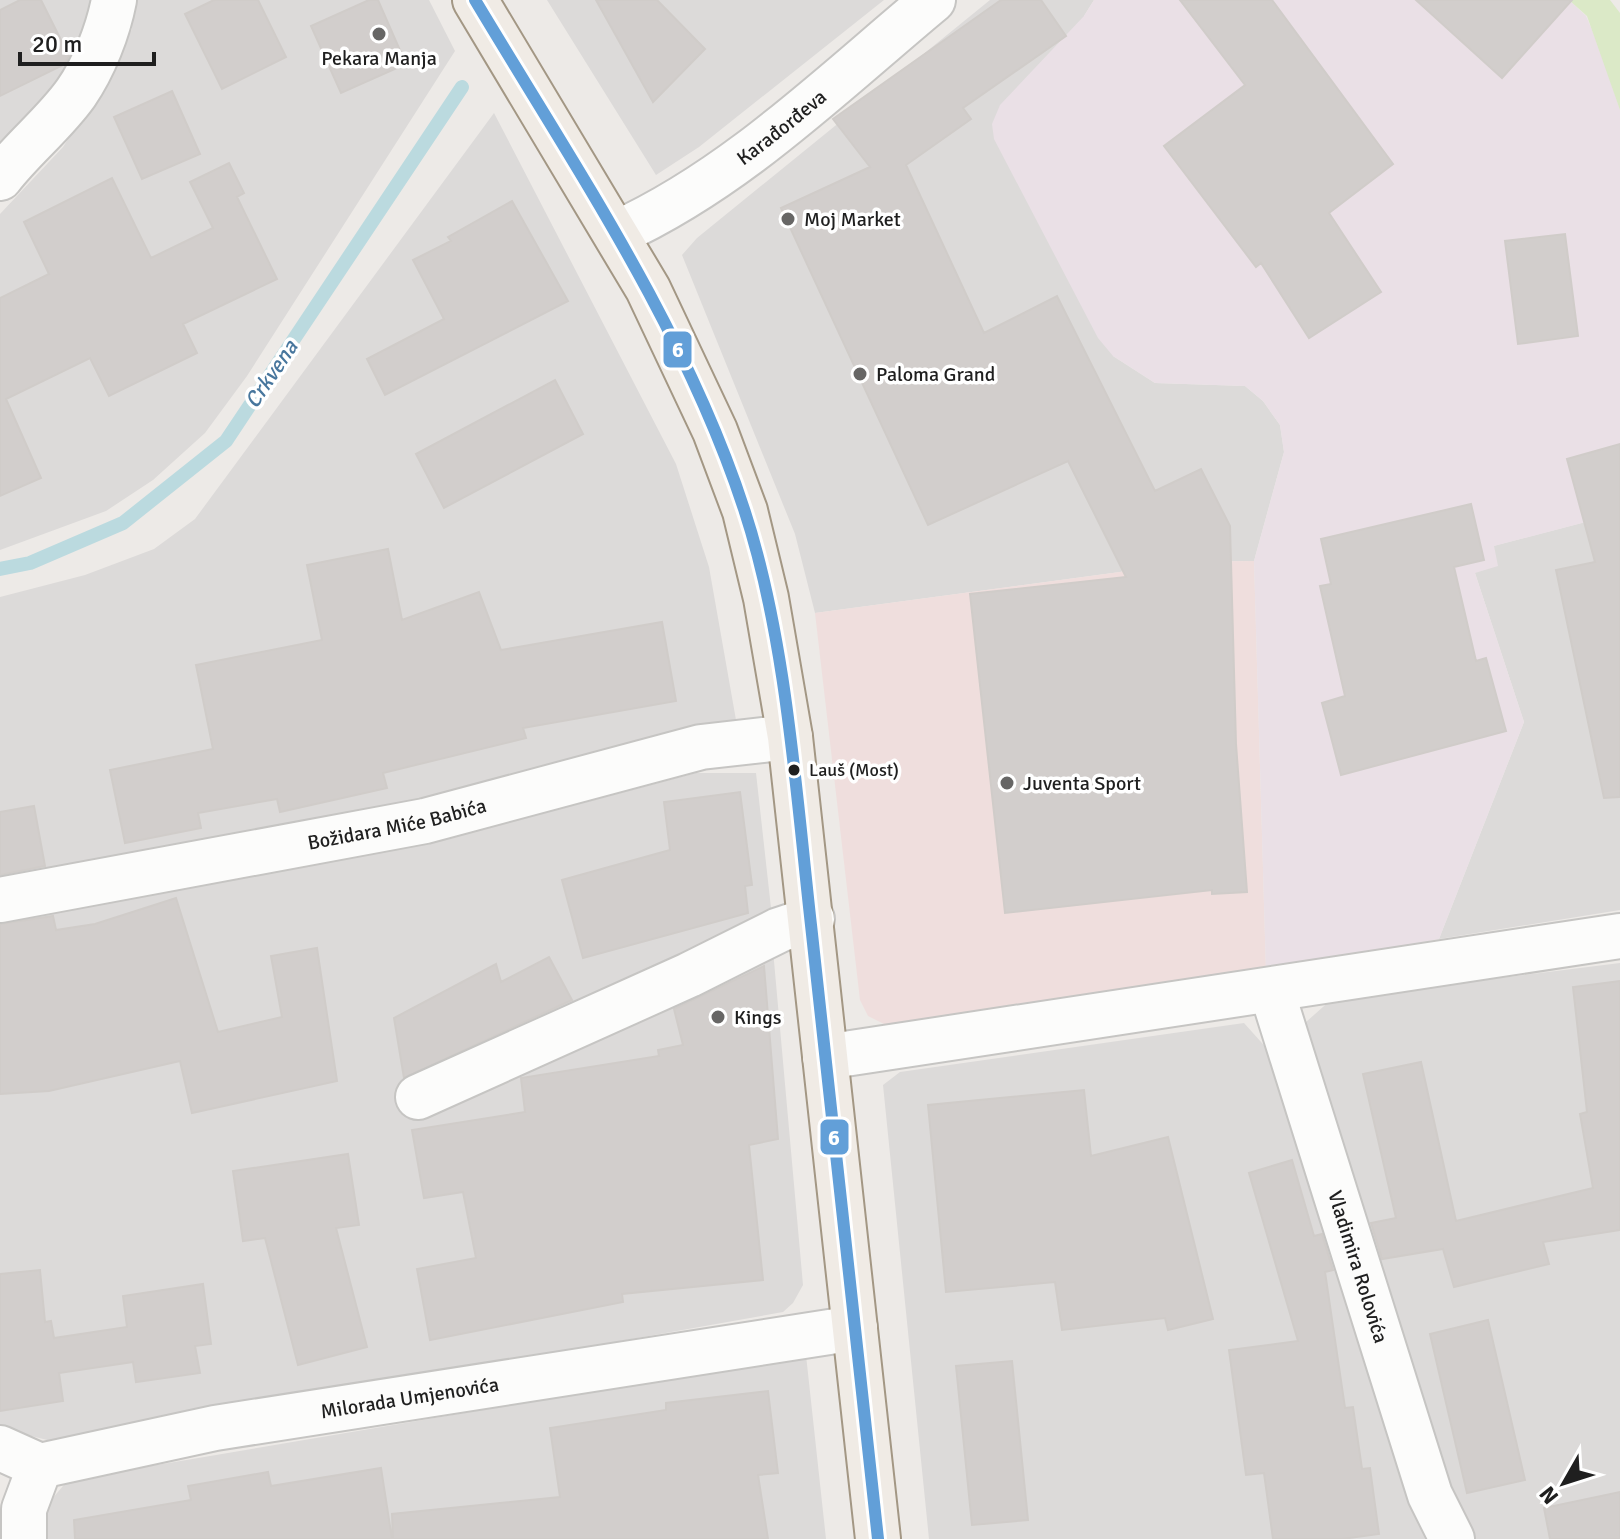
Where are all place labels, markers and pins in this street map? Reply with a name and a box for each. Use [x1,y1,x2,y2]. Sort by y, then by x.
marker: Pekara Manja [370,25,388,43]
place label: Pekara Manja [321,46,437,71]
place label: Moj Market [804,207,901,232]
marker: Moj Market [779,210,797,228]
place label: Paloma Grand [876,362,995,387]
marker: Paloma Grand [851,365,869,383]
place label: Lauš (Most) [809,759,899,781]
marker: Lauš (Most) [786,762,802,778]
place label: Juventa Sport [1023,771,1141,796]
marker: Juventa Sport [998,774,1016,792]
place label: Kings [734,1005,782,1030]
marker: Kings [709,1008,727,1026]

